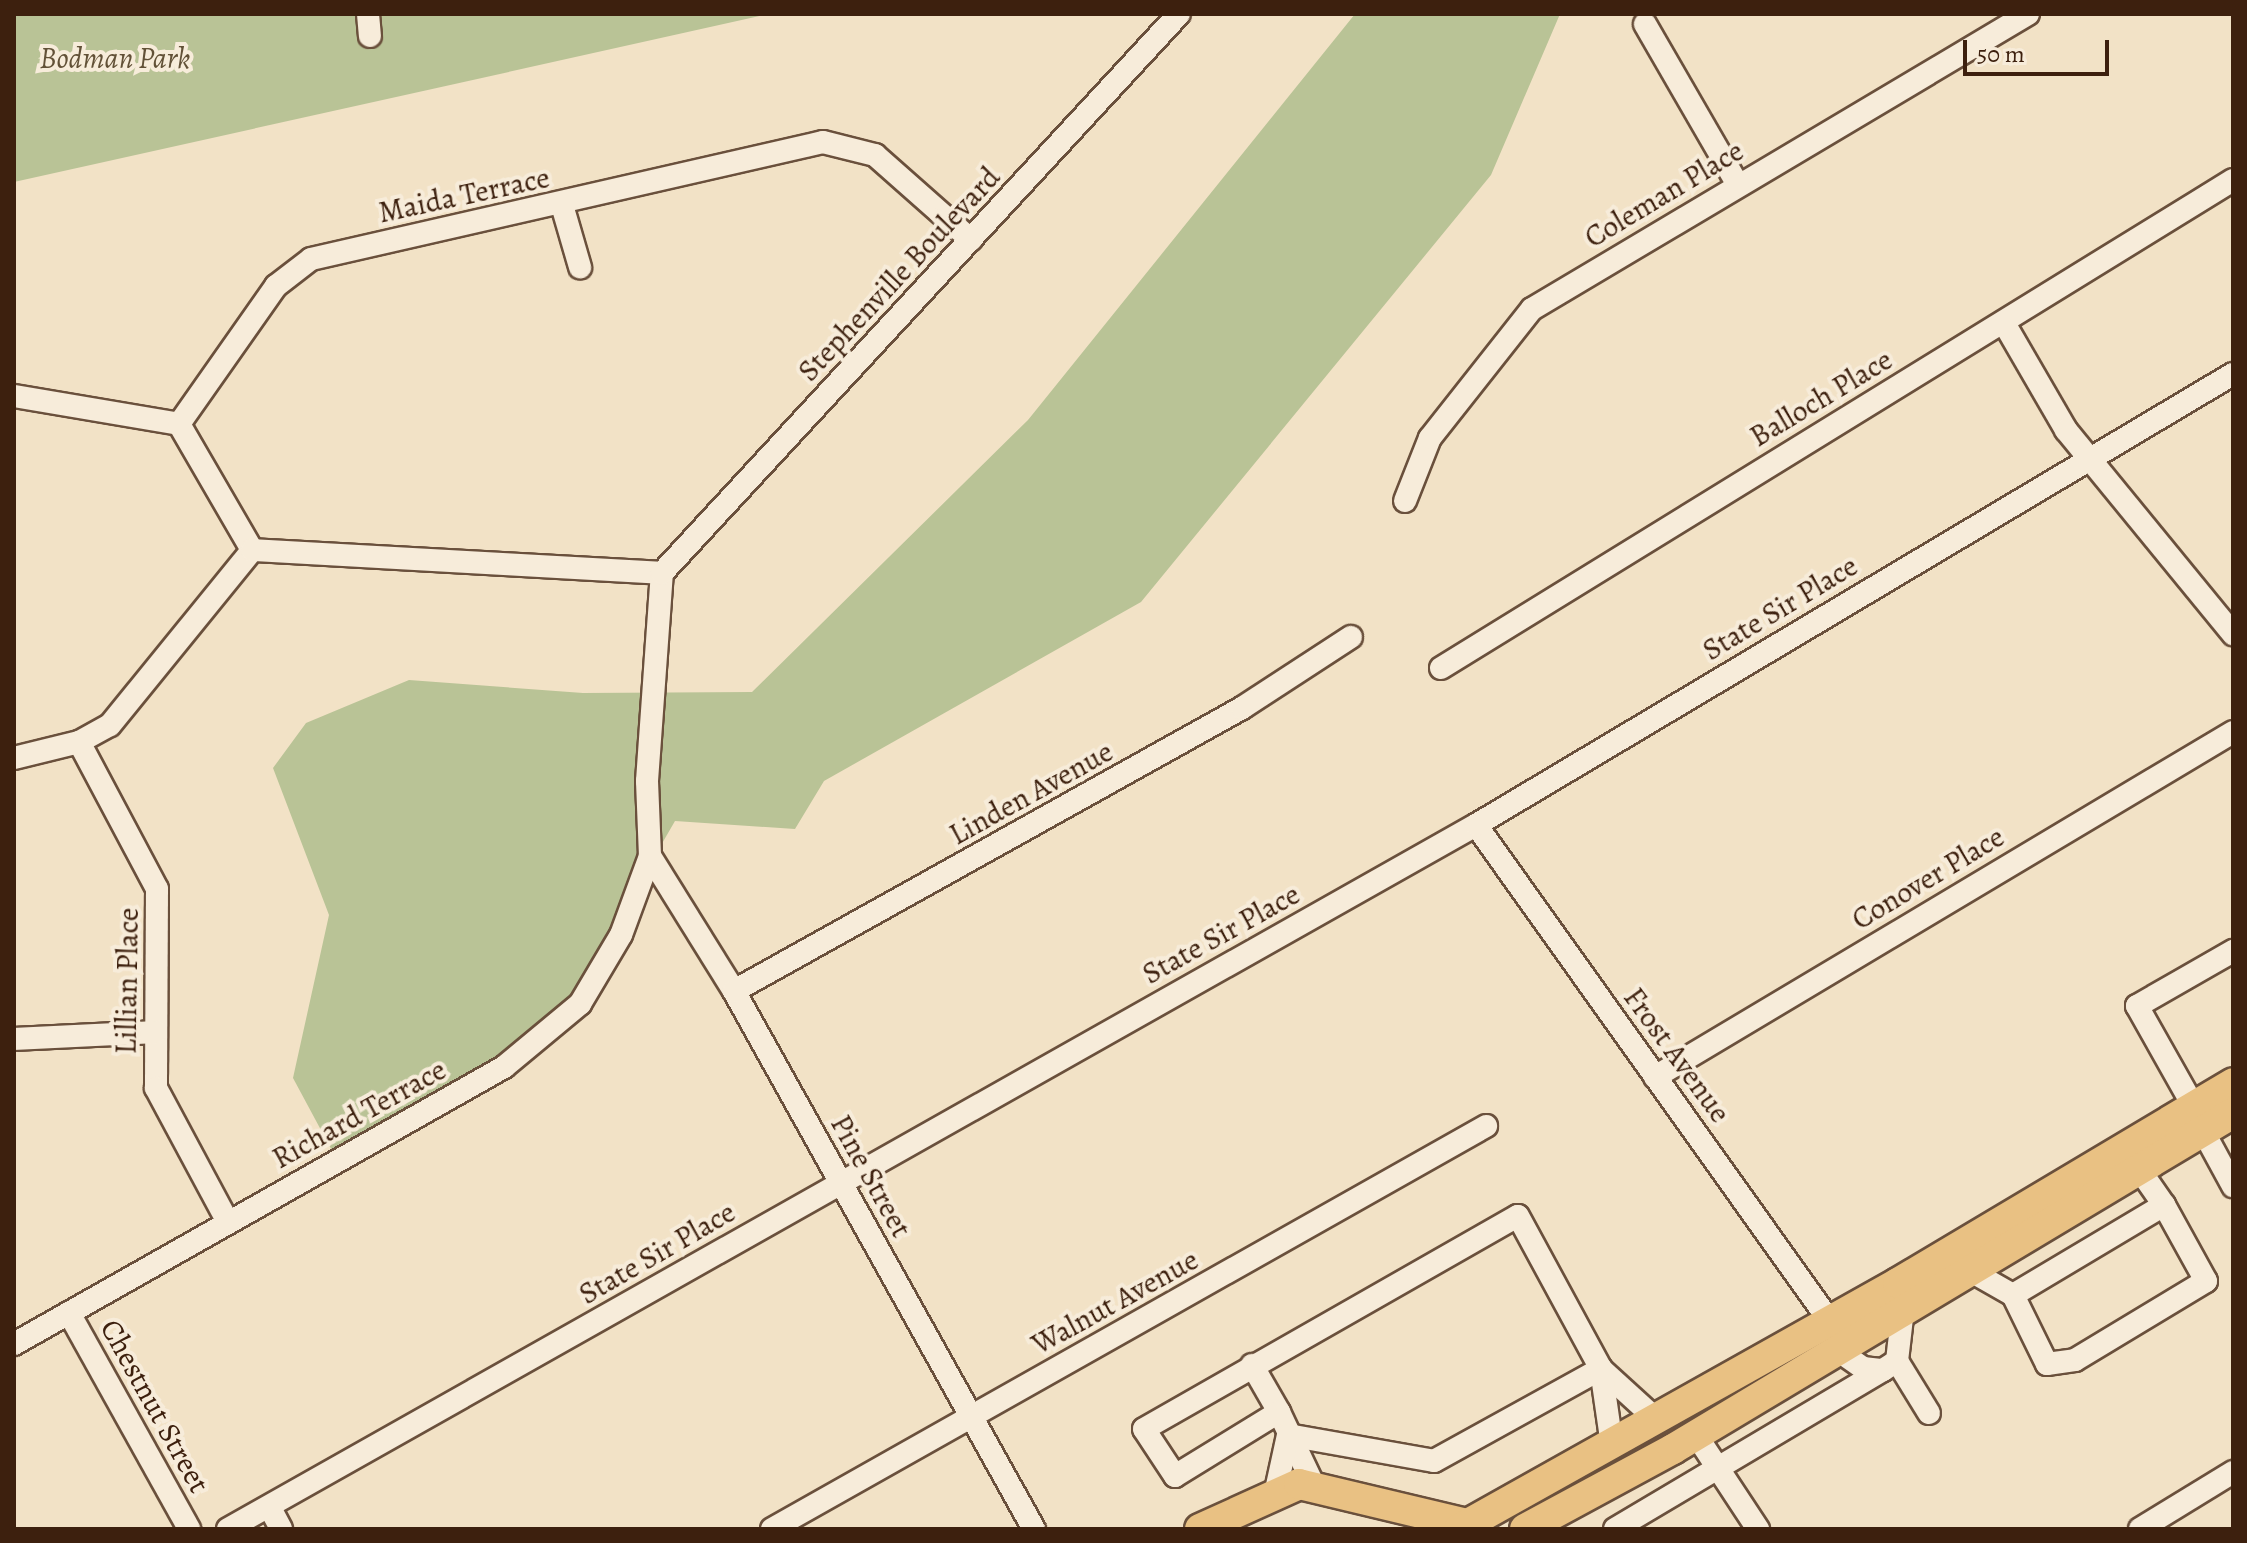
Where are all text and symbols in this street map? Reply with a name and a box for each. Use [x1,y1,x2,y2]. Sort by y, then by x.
scale bar [1967,24,2113,74]
text: 50 m [1977,38,2025,70]
park label: Bodman Park [40,40,190,76]
street label: Coleman Place [1578,133,1750,255]
street label: Maida Terrace [375,159,553,231]
street label: Stephenville Boulevard [790,159,1008,389]
street label: Balloch Place [1743,341,1899,455]
street label: State Sir Place [1696,548,1864,668]
street label: Linden Avenue [943,733,1119,853]
street label: Conover Place [1845,818,2011,938]
street label: State Sir Place [1136,876,1306,992]
street label: Lillian Place [108,907,146,1055]
street label: Frost Avenue [1616,980,1738,1130]
street label: Richard Terrace [266,1052,452,1176]
street label: Pine Street [823,1109,919,1243]
street label: State Sir Place [573,1194,741,1312]
street label: Walnut Avenue [1025,1241,1205,1363]
street label: Chestnut Street [93,1313,217,1499]

